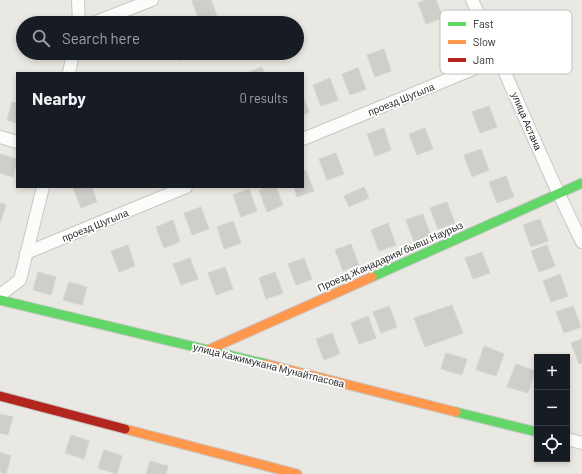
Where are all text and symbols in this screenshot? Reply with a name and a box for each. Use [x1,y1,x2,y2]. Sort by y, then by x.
legend [440,10,572,74]
search box [16,16,304,60]
text: Fast [473,17,494,30]
icon: search [30,27,52,49]
text: Search here [62,29,140,47]
text: Slow [473,35,496,48]
text: Jam [473,53,494,66]
street label: проезд Шугыла [366,80,436,118]
text: Nearby [32,88,86,108]
text: 0 results [239,90,288,106]
street label: улица Астана [509,90,545,152]
street label: проезд Шугыла [60,206,130,244]
street label: Проезд Жаңадария/бывш.Наурыз [316,218,465,294]
street label: улица Кажимукана Мунайтпасова [192,340,346,390]
map controls [534,354,570,462]
button: + [534,354,570,390]
button: − [534,390,570,426]
button: locate [534,426,570,462]

